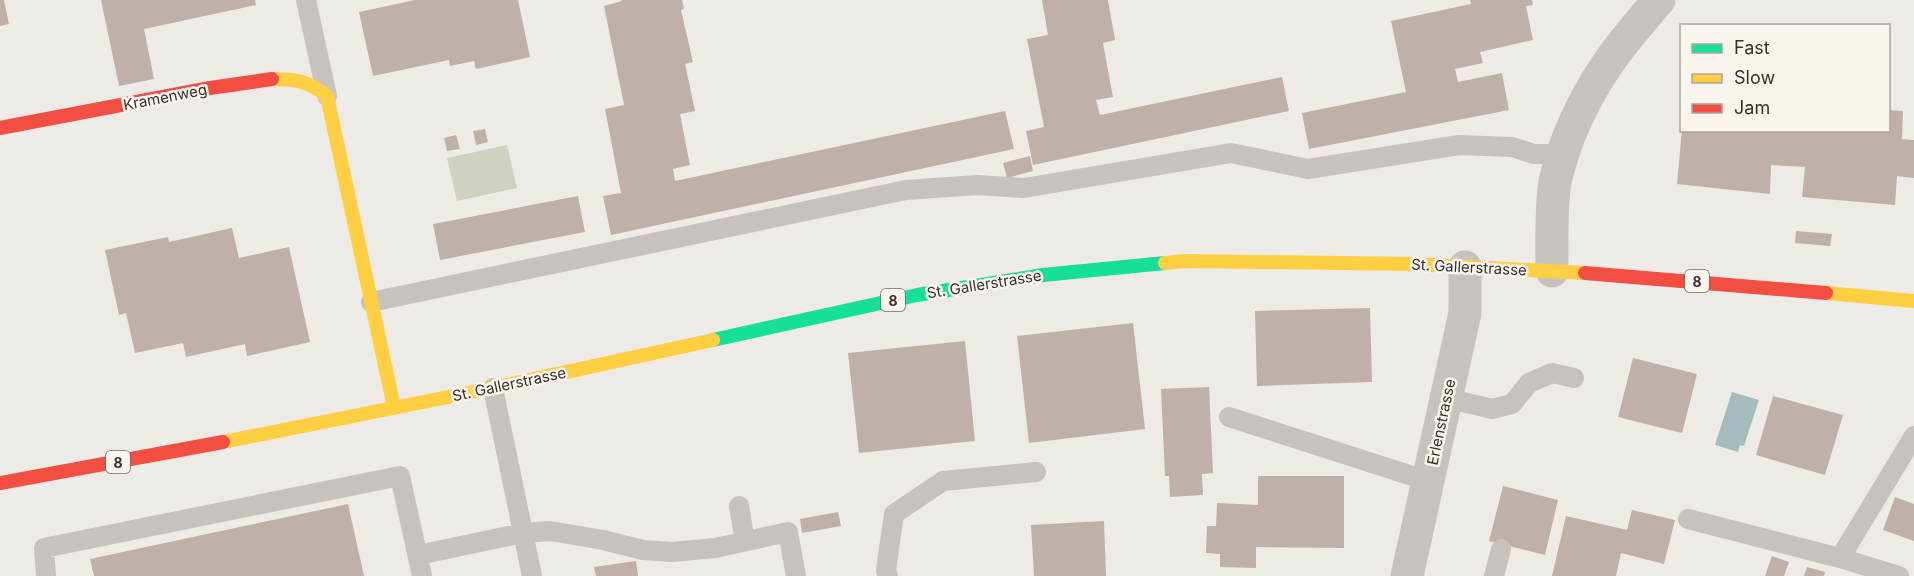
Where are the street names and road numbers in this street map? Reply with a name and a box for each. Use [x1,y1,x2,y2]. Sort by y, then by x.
street label: Kramenweg [122,80,208,114]
street label: St. Gallerstrasse [1411,254,1527,280]
street label: St. Gallerstrasse [925,266,1043,302]
road number: 8 [1685,270,1709,292]
road number: 8 [881,289,905,311]
street label: St. Gallerstrasse [450,363,568,405]
street label: Erlenstrasse [1423,377,1459,467]
road number: 8 [106,451,130,473]

